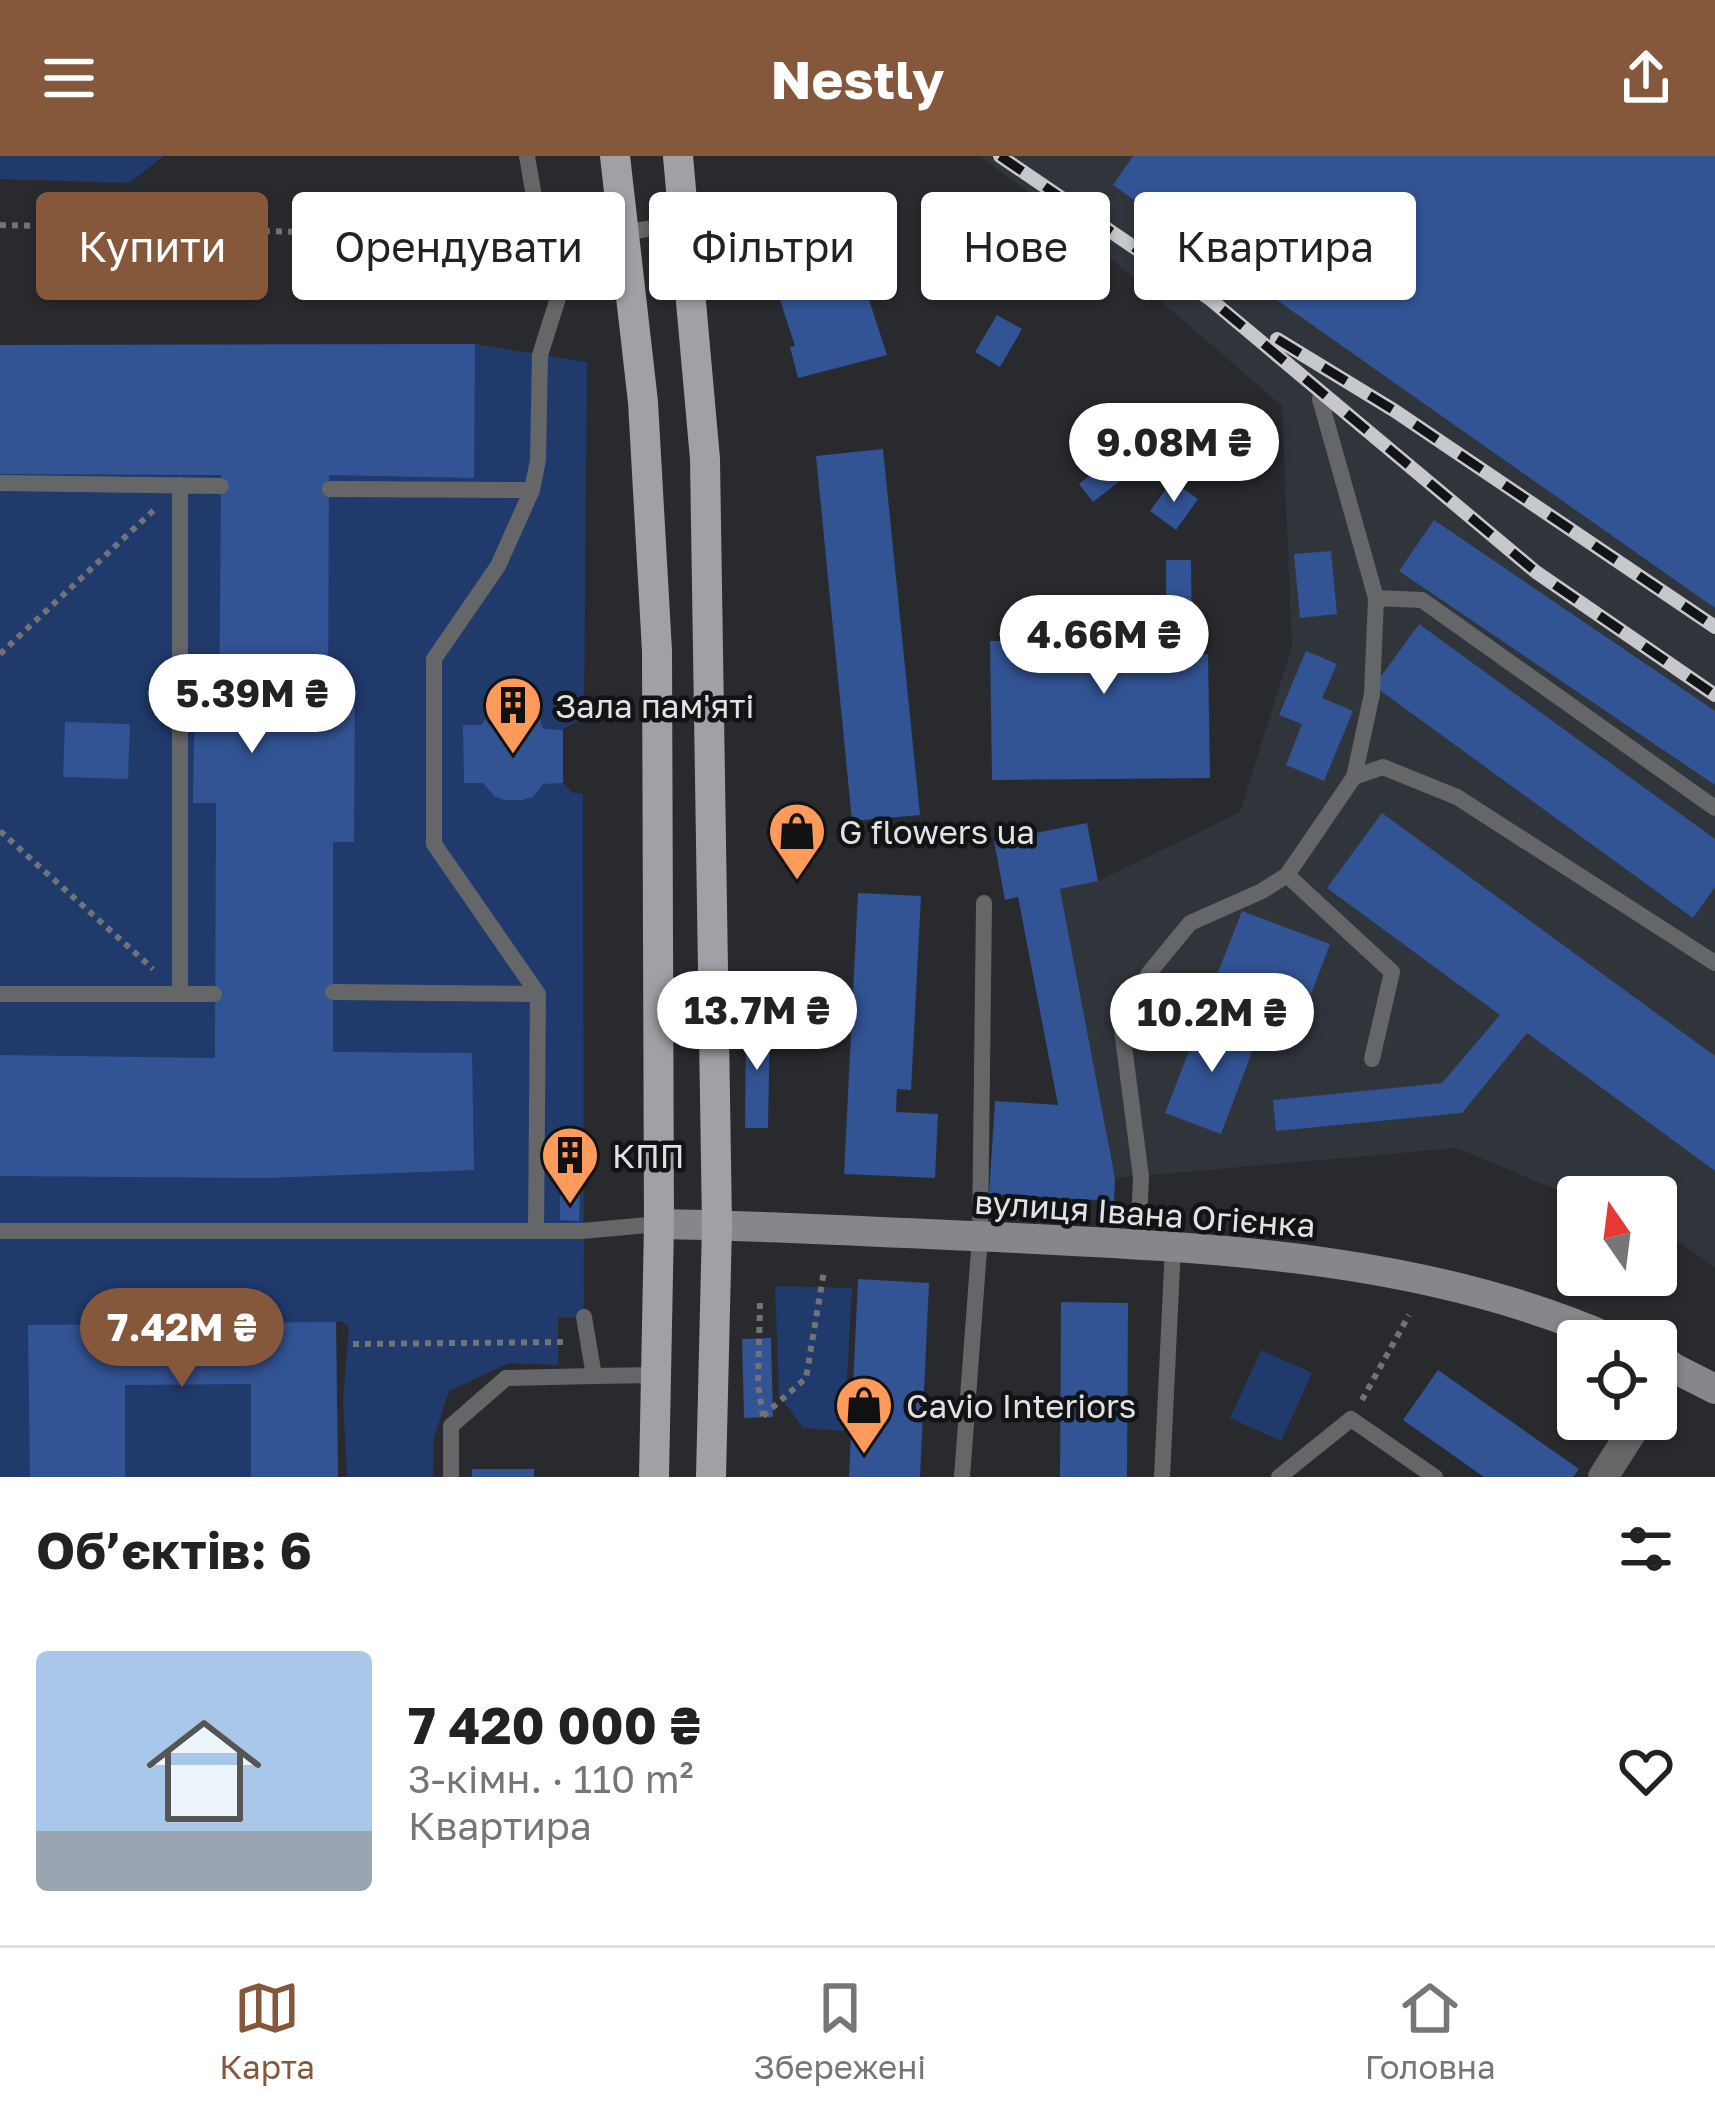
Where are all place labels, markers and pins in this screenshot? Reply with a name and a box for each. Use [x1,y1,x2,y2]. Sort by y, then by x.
pin: 9.08M ₴ [1063,403,1285,505]
pin: 4.66M ₴ [993,595,1215,697]
pin: 5.39M ₴ [141,654,363,756]
building icon: Зала пам'яті [482,674,544,756]
place label: Зала пам'яті [555,686,754,725]
shop icon: G flowers ua [766,800,828,882]
place label: G flowers ua [839,812,1035,851]
pin: 13.7M ₴ [646,971,868,1073]
pin: 10.2M ₴ [1101,973,1323,1075]
building icon: КПП [539,1124,601,1206]
place label: КПП [612,1136,685,1175]
pin: 7.42M ₴ [71,1288,293,1390]
shop icon: Cavio Interiors [833,1374,895,1456]
place label: Cavio Interiors [906,1386,1136,1425]

